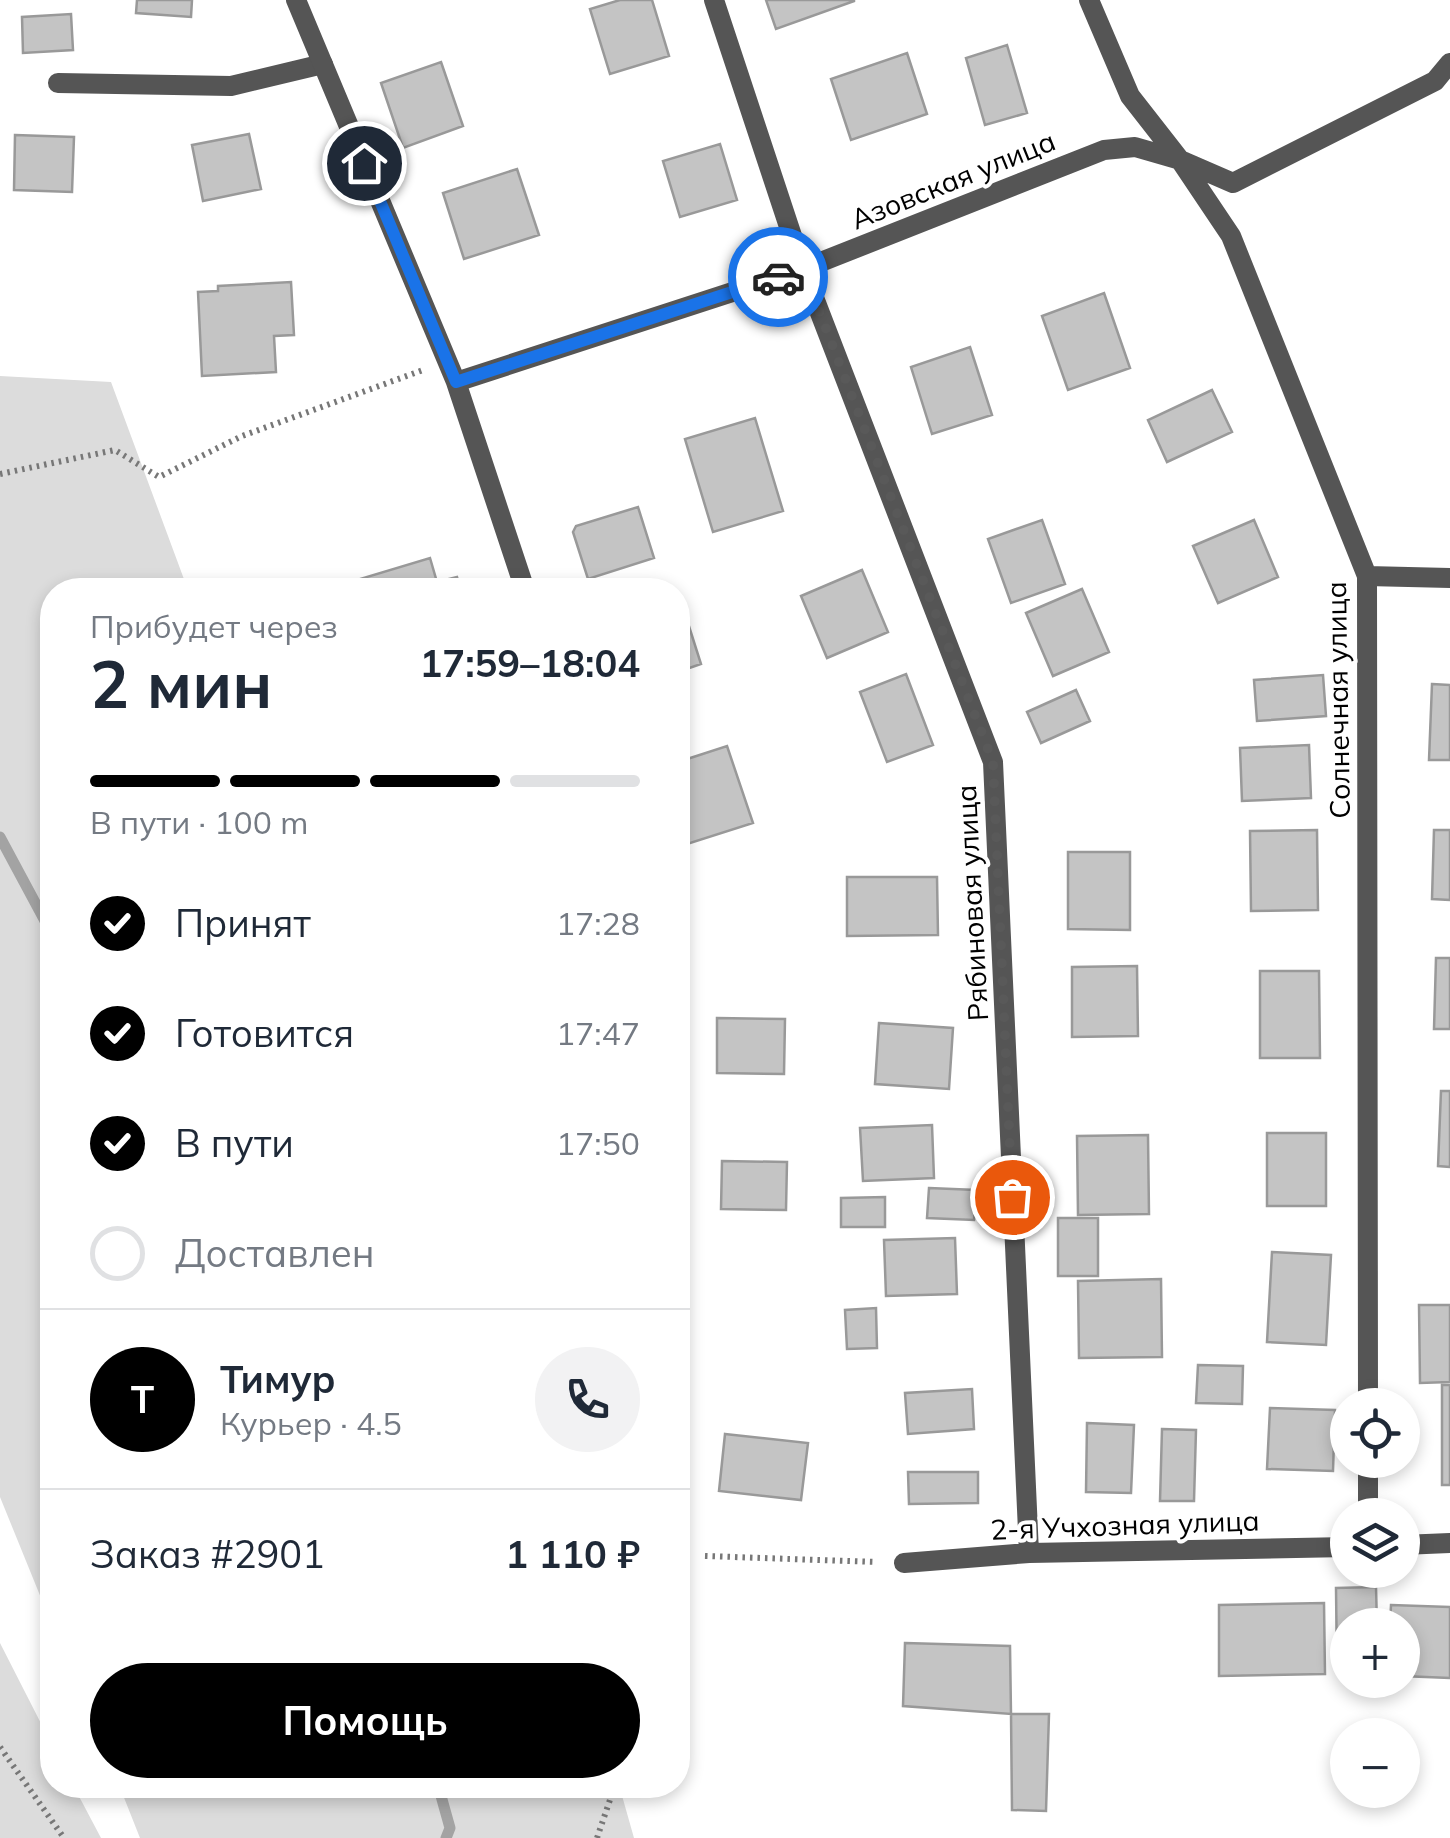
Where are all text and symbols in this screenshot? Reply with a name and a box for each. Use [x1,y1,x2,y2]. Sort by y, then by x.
pin [322,121,407,206]
street label: Азовская улица [846,123,1060,236]
icon: home [337,136,392,191]
courier [728,227,828,327]
icon: car [751,250,806,305]
street label: Солнечная улица [1318,581,1357,819]
text: Прибудет через [90,606,338,646]
text: 17:59–18:04 [420,639,640,687]
text: 2 мин [90,643,272,724]
street label: Рябиновая улица [948,784,995,1022]
text: В пути · 100 m [90,802,308,842]
icon: check [90,896,145,951]
text: Принят [175,899,311,947]
text: 17:28 [556,903,640,943]
icon: check [90,1006,145,1061]
text: Готовится [175,1009,354,1057]
text: 17:47 [556,1013,640,1053]
icon: check [90,1116,145,1171]
text: В пути [175,1119,294,1167]
text: 17:50 [556,1123,640,1163]
pin [970,1155,1055,1240]
icon: bag [985,1170,1040,1225]
text: Доставлен [175,1229,375,1277]
button: phone [535,1347,640,1452]
text: Тимур [220,1355,336,1403]
text: Т [131,1375,154,1423]
map controls [1330,1388,1420,1808]
button: locate [1330,1388,1420,1478]
text: Курьер · 4.5 [220,1403,402,1443]
button: layers [1330,1498,1420,1588]
street label: 2-я Учхозная улица [990,1502,1260,1547]
text: Заказ #2901 [90,1530,325,1578]
text: 1 110 ₽ [505,1530,640,1578]
button: + [1330,1608,1420,1698]
button: Помощь [90,1663,640,1778]
button: − [1330,1718,1420,1808]

